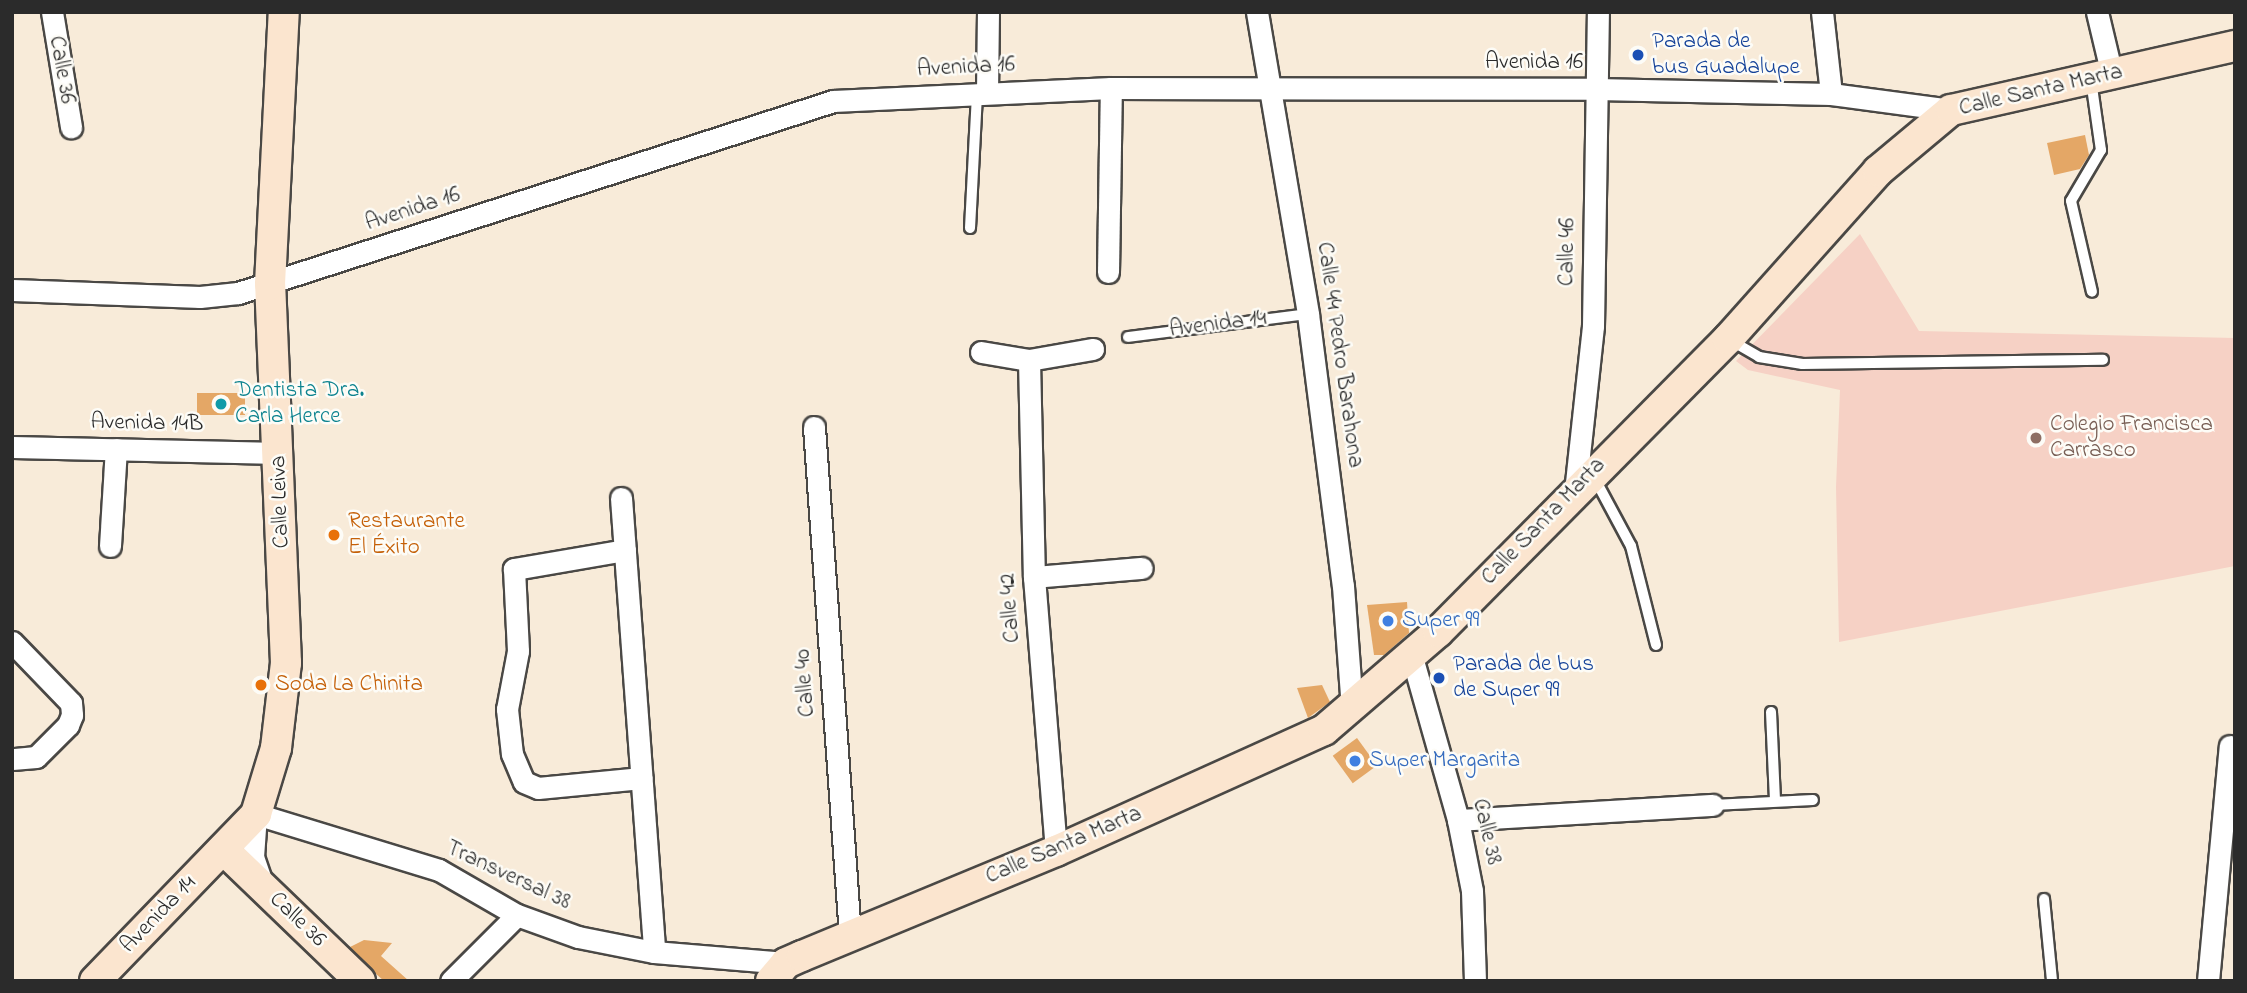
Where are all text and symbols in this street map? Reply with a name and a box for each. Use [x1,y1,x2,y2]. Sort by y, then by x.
place label: Parada de bus Guadalupe [1652,28,1800,82]
street label: Calle 36 [41,34,81,106]
marker: Parada de bus Guadalupe [1630,47,1646,63]
street label: Avenida 16 [1485,49,1583,77]
street label: Avenida 16 [916,52,1016,84]
street label: Calle Santa Marta [1957,59,2125,123]
street label: Avenida 16 [362,182,464,238]
street label: Calle 46 [1554,218,1582,286]
street label: Calle 44 Pedro Barahona [1309,240,1369,470]
street label: Avenida 14 [1168,305,1268,345]
place label: Dentista Dra. Carla Herce [235,377,364,431]
marker: Dentista Dra. Carla Herce [213,396,229,412]
street label: Avenida 14B [90,409,204,439]
place label: Colegio Francisca Carrasco [2050,411,2213,465]
marker: Colegio Francisca Carrasco [2028,430,2044,446]
street label: Calle Santa Marta [1476,452,1612,592]
street label: Calle Leiva [266,455,296,549]
place label: Restaurante El Éxito [348,508,465,562]
marker: Restaurante El Éxito [326,527,342,543]
street label: Calle 42 [995,572,1027,644]
place label: Super 99 [1402,607,1479,635]
marker: Super 99 [1380,613,1396,629]
street label: Calle 40 [790,648,822,718]
place label: Parada de bus de Super 99 [1453,651,1594,705]
marker: Parada de bus de Super 99 [1431,670,1447,686]
place label: Soda La Chinita [275,671,423,699]
marker: Soda La Chinita [253,677,269,693]
place label: Super Margarita [1369,747,1520,775]
marker: Super Margarita [1347,753,1363,769]
street label: Calle 38 [1465,796,1507,868]
street label: Calle Santa Marta [982,801,1146,891]
street label: Transversal 38 [441,835,575,917]
street label: Avenida 14 [115,870,203,960]
street label: Calle 36 [263,886,331,954]

